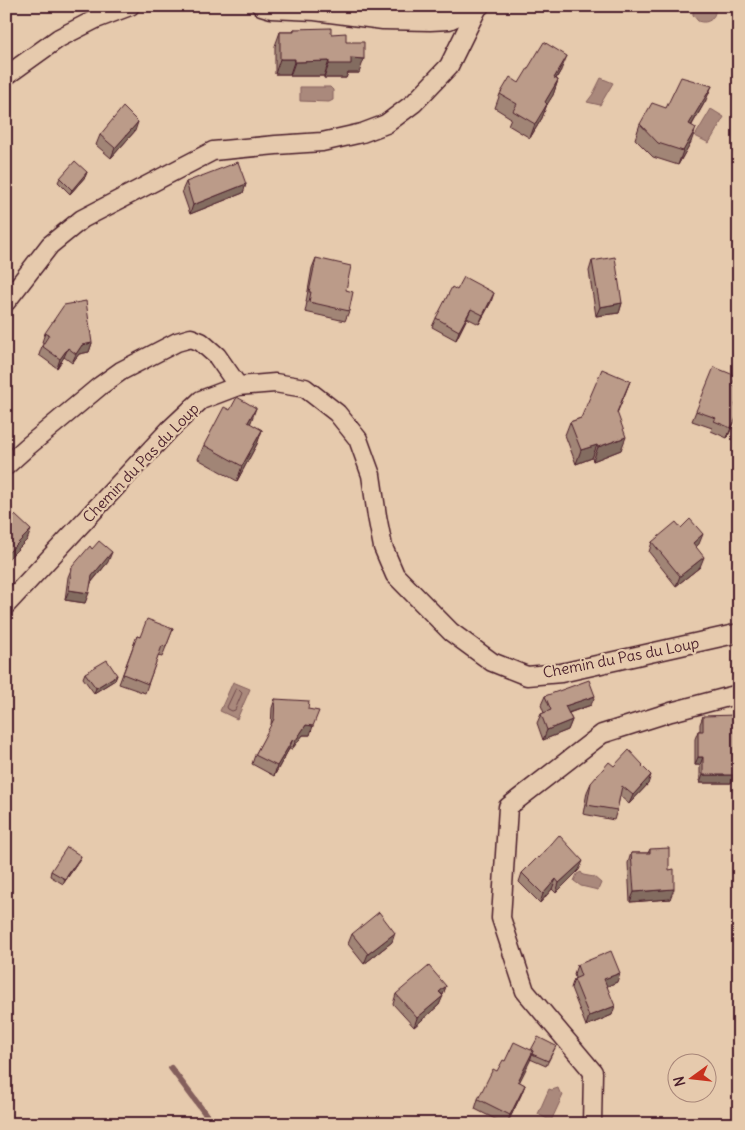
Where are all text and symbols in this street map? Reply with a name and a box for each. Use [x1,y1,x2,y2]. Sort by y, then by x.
street label: Chemin du Pas du Loup [79,399,203,526]
street label: Chemin du Pas du Loup [541,633,701,682]
north arrow [668,1052,718,1102]
text: N [669,1074,689,1088]

